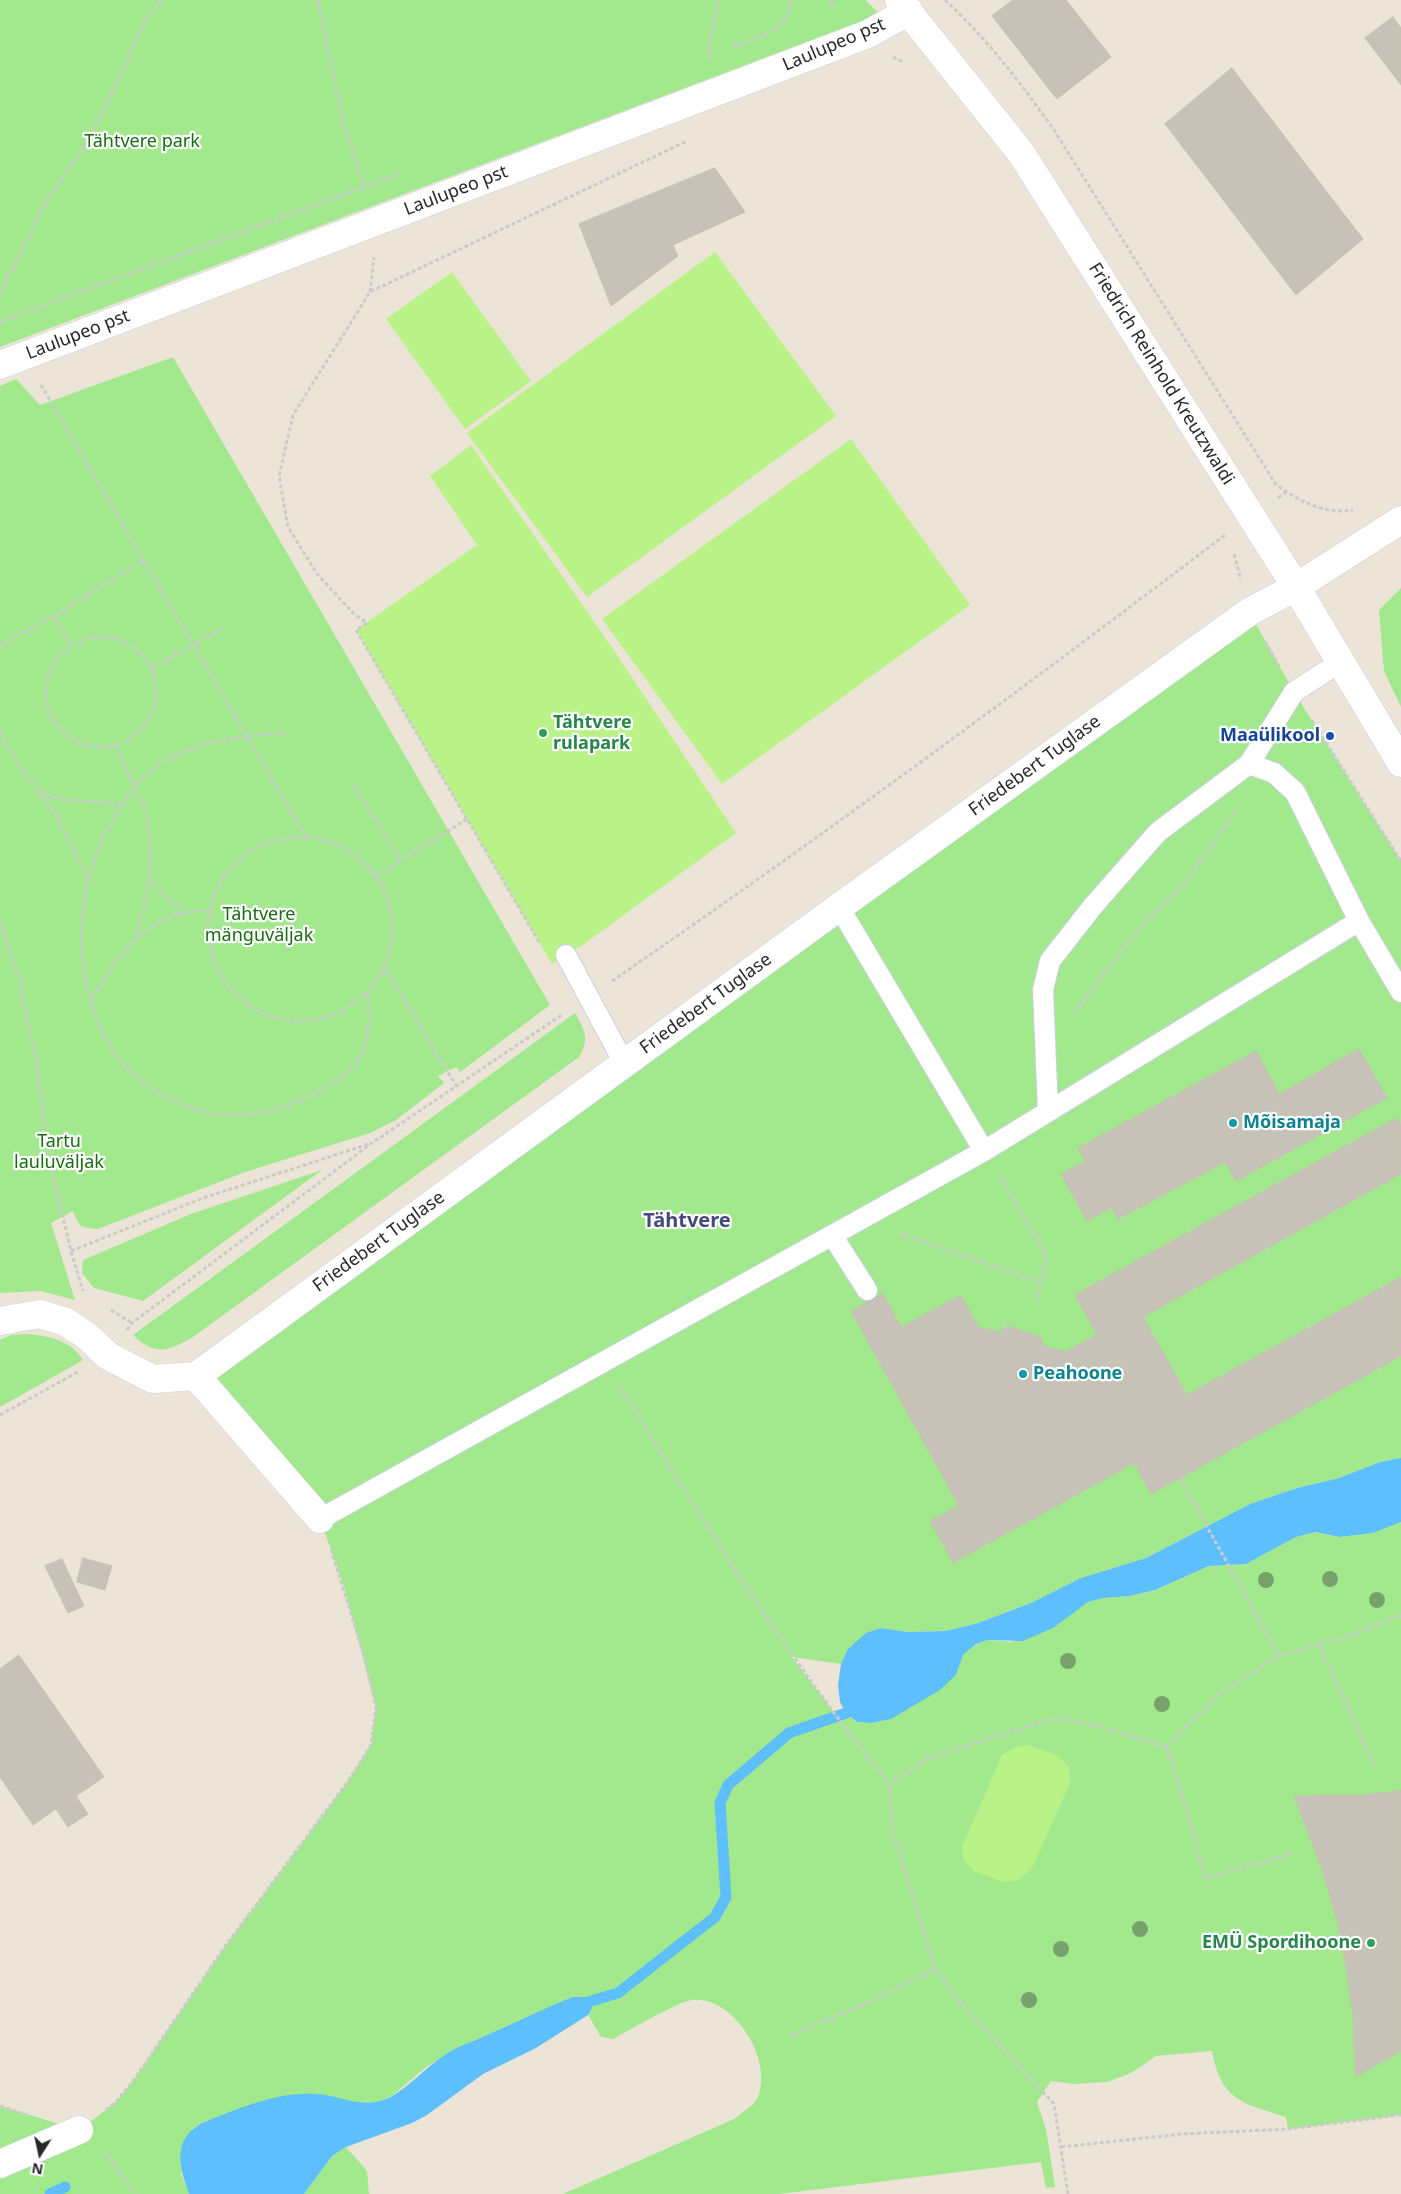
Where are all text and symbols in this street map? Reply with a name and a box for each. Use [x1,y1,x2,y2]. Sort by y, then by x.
street label: Laulupeo pst [779,14,889,76]
park label: Tähtvere park [84,131,200,153]
street label: Laulupeo pst [401,161,511,221]
street label: Friedrich Reinhold Kreutzwaldi [1084,259,1238,489]
street label: Laulupeo pst [23,305,133,365]
street label: Friedebert Tuglase [965,711,1105,821]
place label: Tähtvere rulapark [553,712,632,754]
place label: Maaülikool [1220,725,1320,747]
marker: Tähtvere rulapark [537,727,549,739]
marker: Maaülikool [1324,730,1336,742]
park label: Tähtvere mänguväljak [205,904,313,946]
street label: Friedebert Tuglase [636,949,776,1059]
place label: Mõisamaja [1243,1112,1341,1134]
marker: Mõisamaja [1227,1117,1239,1129]
park label: Tartu lauluväljak [14,1131,104,1174]
street label: Friedebert Tuglase [309,1187,449,1297]
district label: Tähtvere [643,1209,731,1233]
place label: Peahoone [1033,1363,1122,1385]
marker: Peahoone [1017,1368,1029,1380]
place label: EMÜ Spordihoone [1202,1932,1361,1954]
marker: EMÜ Spordihoone [1365,1937,1377,1949]
north arrow [15,2129,65,2179]
text: N [30,2159,45,2180]

